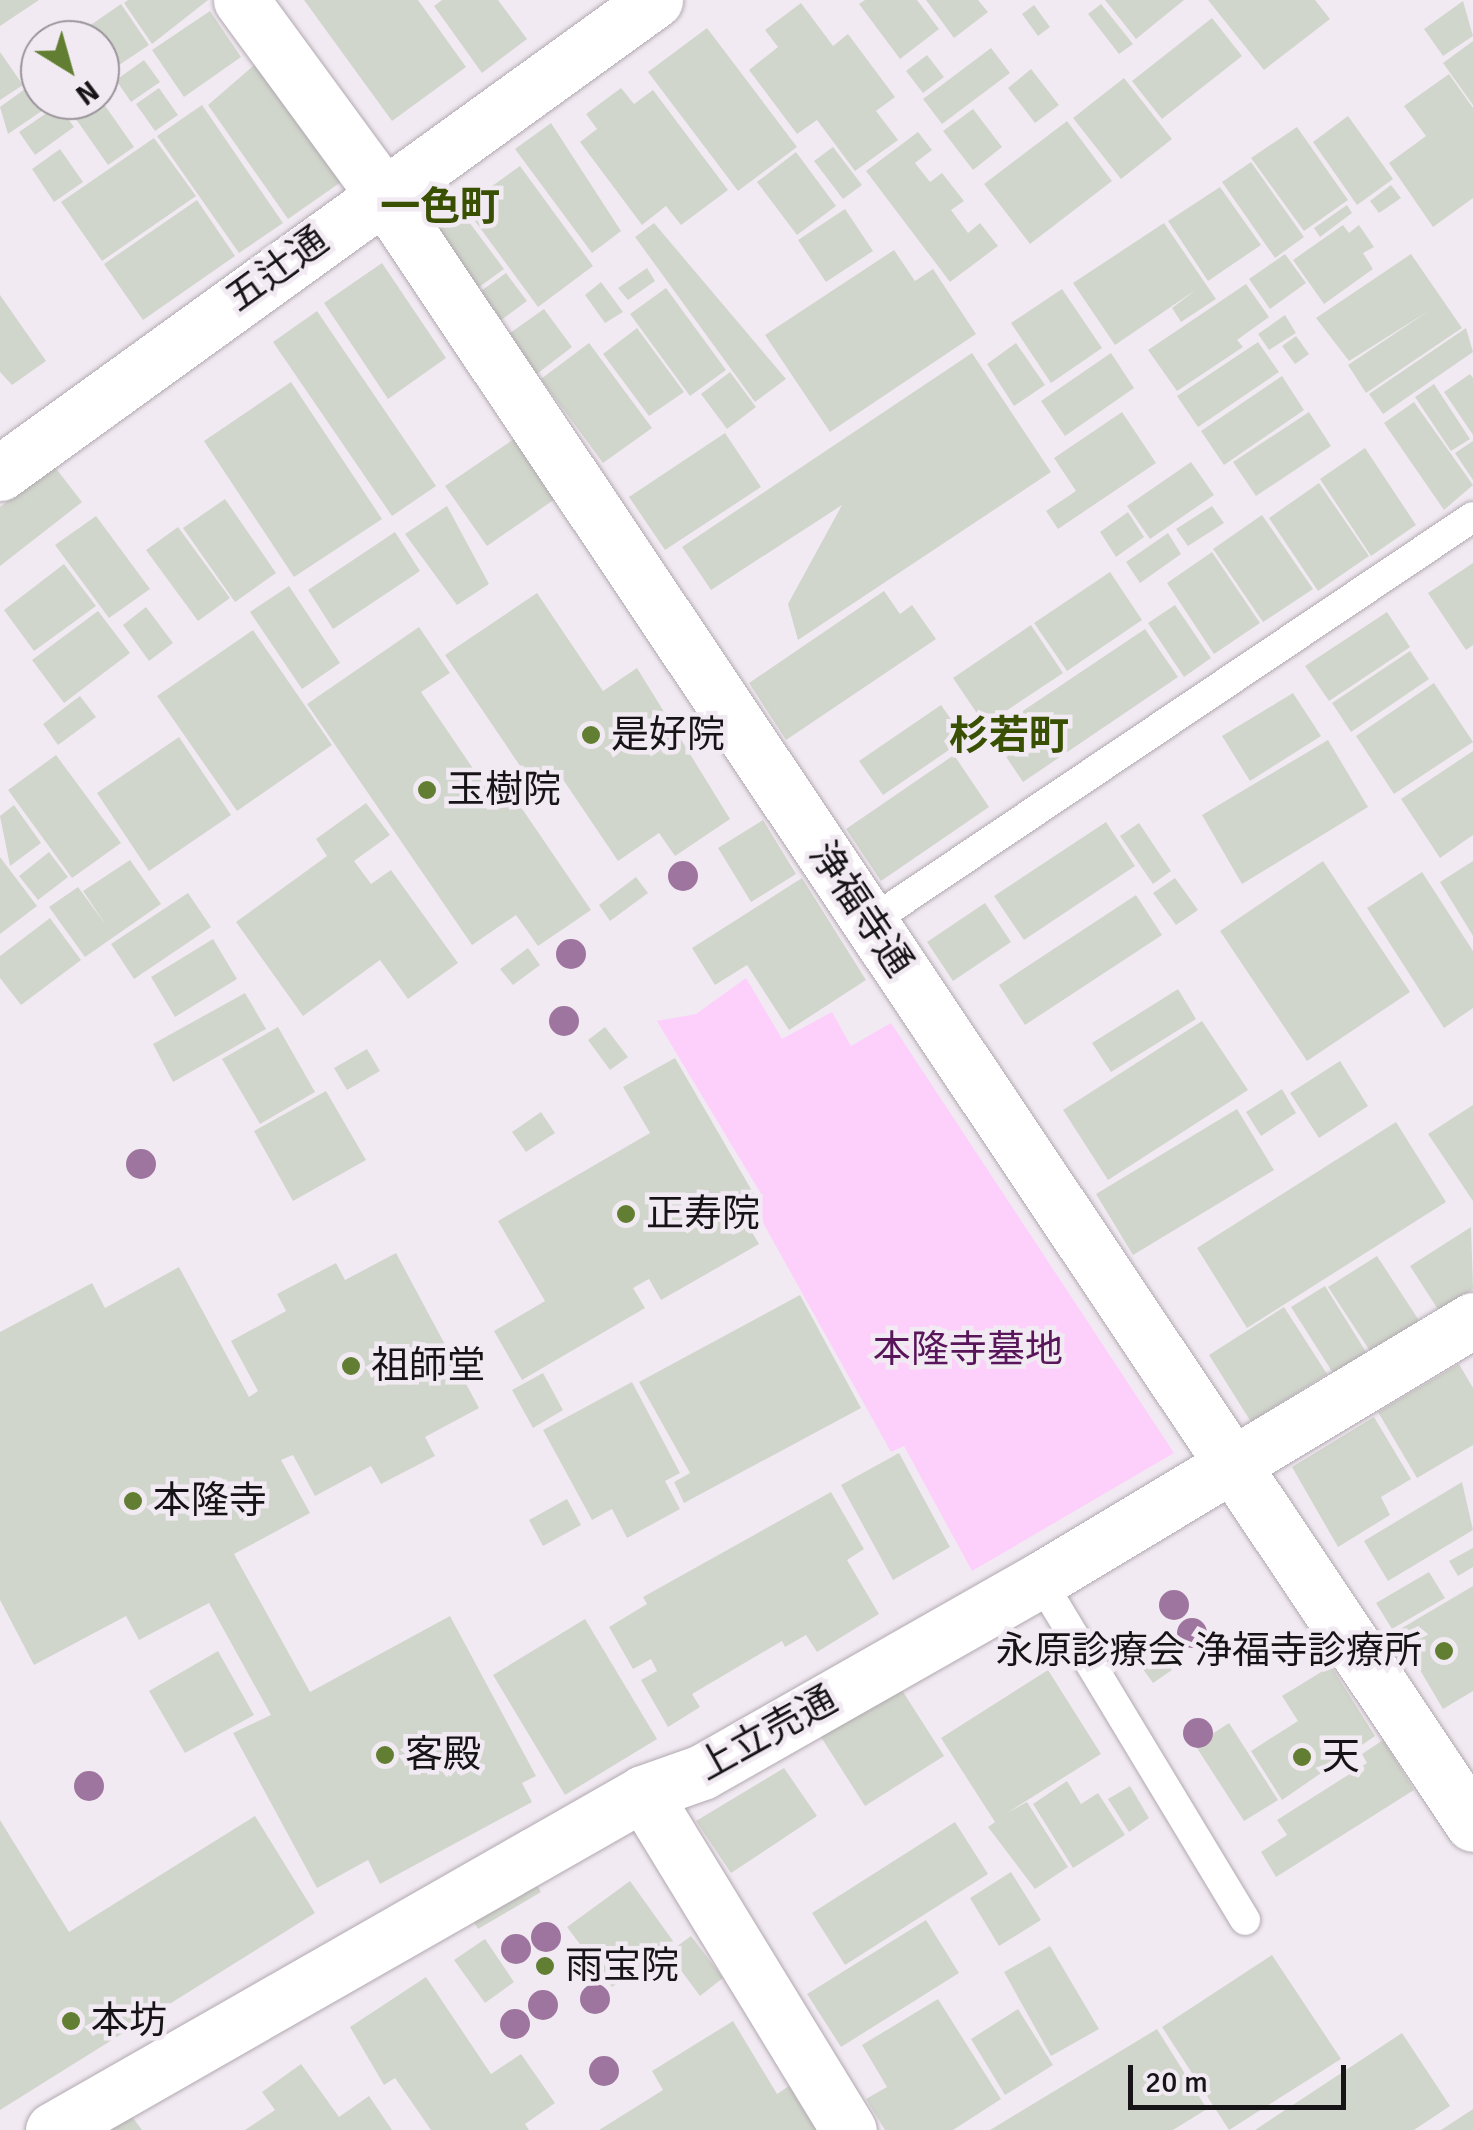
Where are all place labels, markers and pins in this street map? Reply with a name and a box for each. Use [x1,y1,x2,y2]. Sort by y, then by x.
place label: 是好院 [611,712,725,758]
marker: 是好院 [580,724,602,746]
place label: 玉樹院 [447,767,561,813]
marker: 玉樹院 [416,779,438,801]
place label: 正寿院 [646,1191,760,1237]
marker: 正寿院 [615,1203,637,1225]
place label: 祖師堂 [371,1343,485,1389]
marker: 祖師堂 [340,1355,362,1377]
place label: 本隆寺 [153,1478,267,1524]
marker: 本隆寺 [122,1490,144,1512]
place label: 永原診療会 浄福寺診療所 [996,1628,1422,1674]
marker: 永原診療会 浄福寺診療所 [1431,1638,1457,1664]
place label: 客殿 [405,1732,481,1778]
place label: 天 [1322,1734,1360,1780]
marker: 客殿 [374,1744,396,1766]
marker: 天 [1291,1746,1313,1768]
place label: 雨宝院 [565,1943,679,1989]
marker: 雨宝院 [534,1955,556,1977]
place label: 本坊 [91,1998,167,2044]
marker: 本坊 [60,2010,82,2032]

